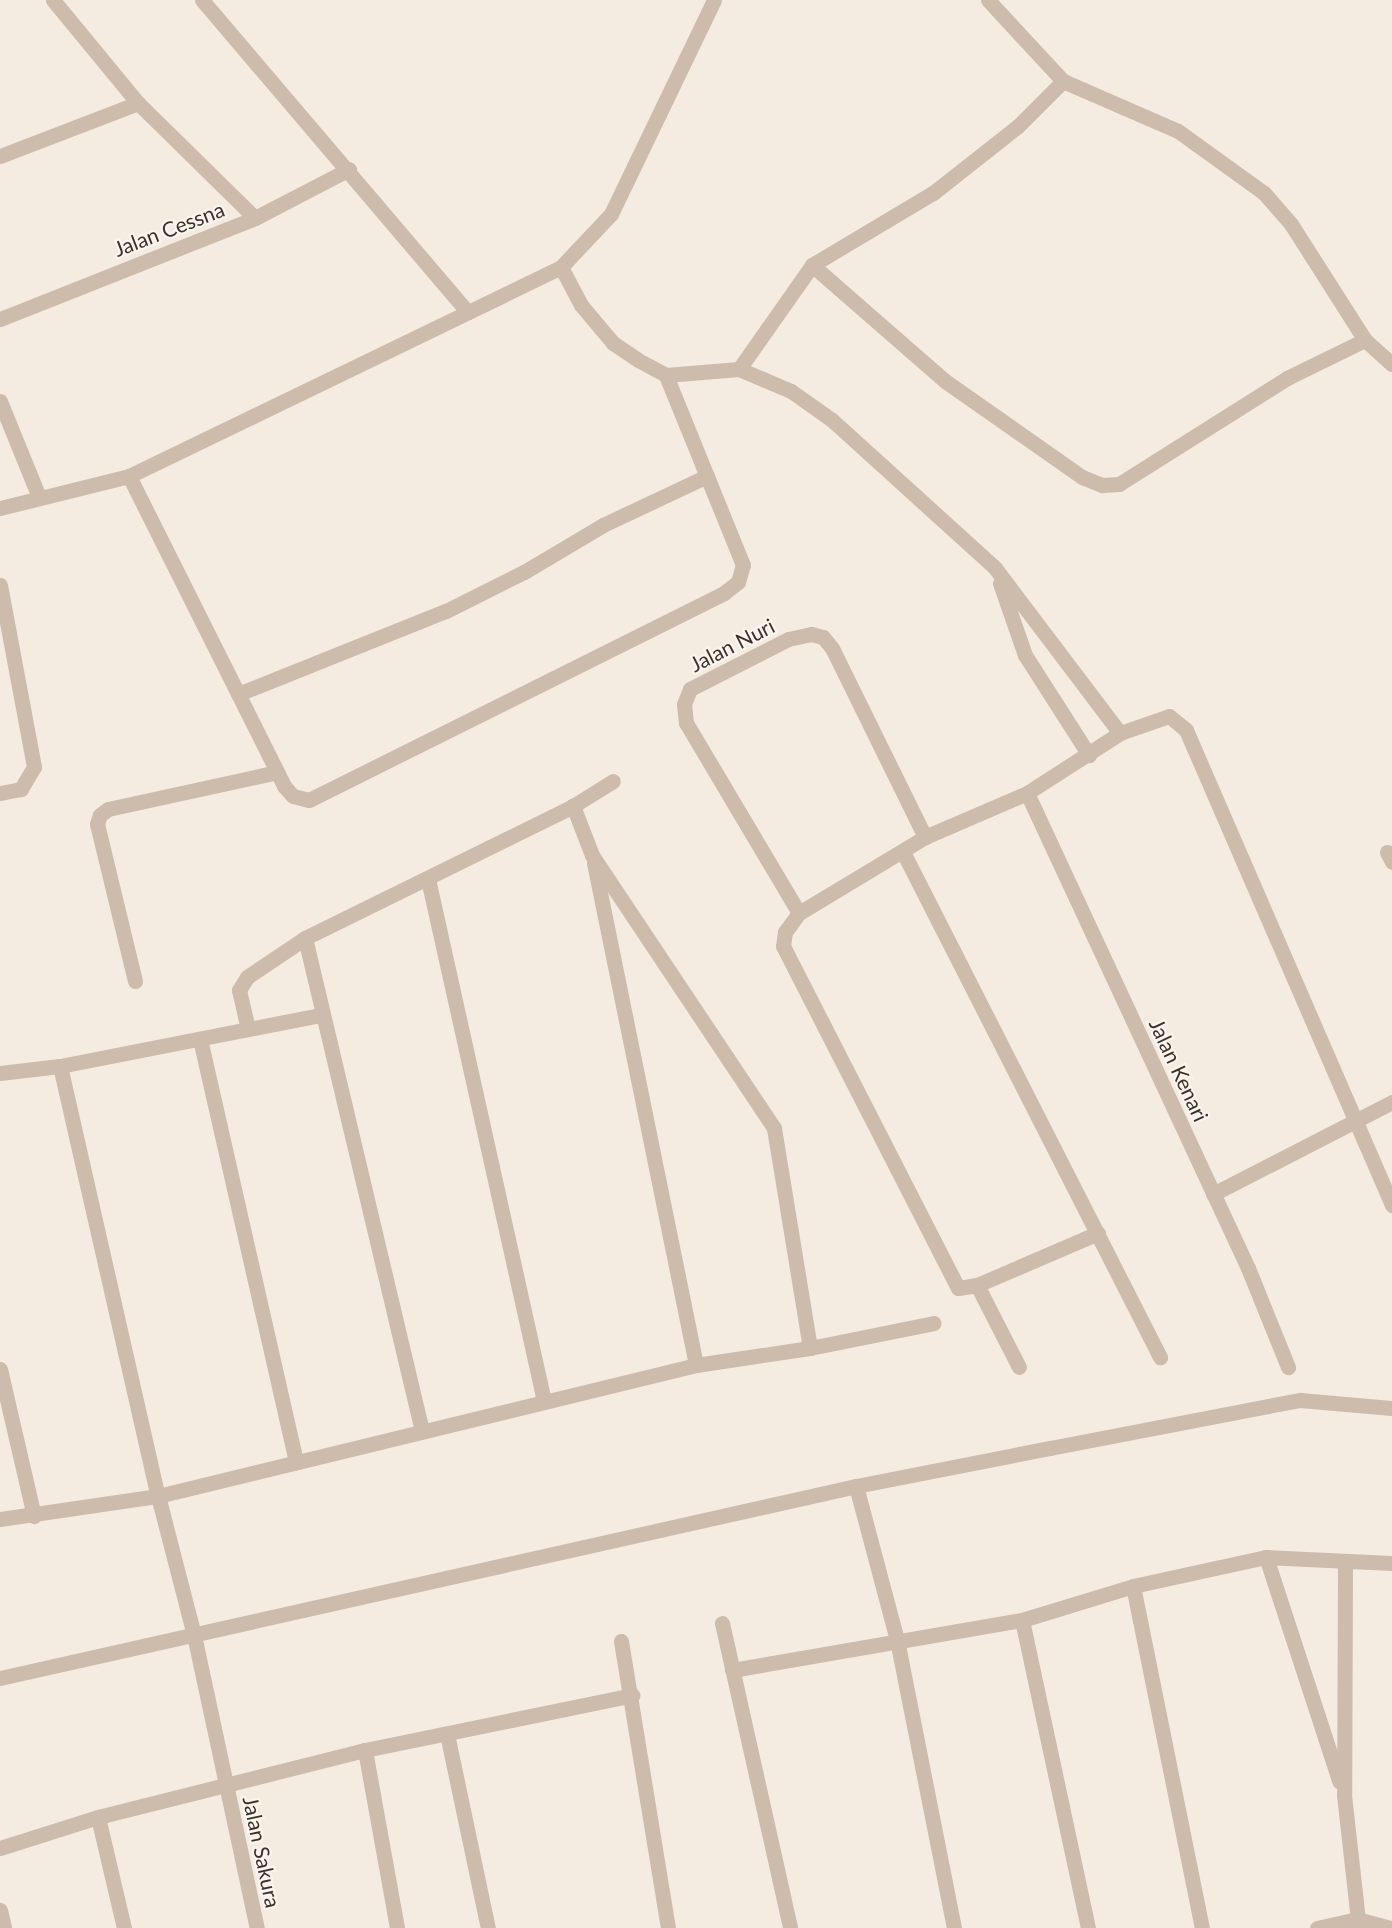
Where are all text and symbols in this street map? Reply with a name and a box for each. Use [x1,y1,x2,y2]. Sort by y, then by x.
street label: Jalan Cessna [110,196,228,262]
street label: Jalan Nuri [685,613,779,677]
street label: Jalan Kenari [1144,1015,1214,1125]
street label: Jalan Sakura [238,1794,286,1910]

